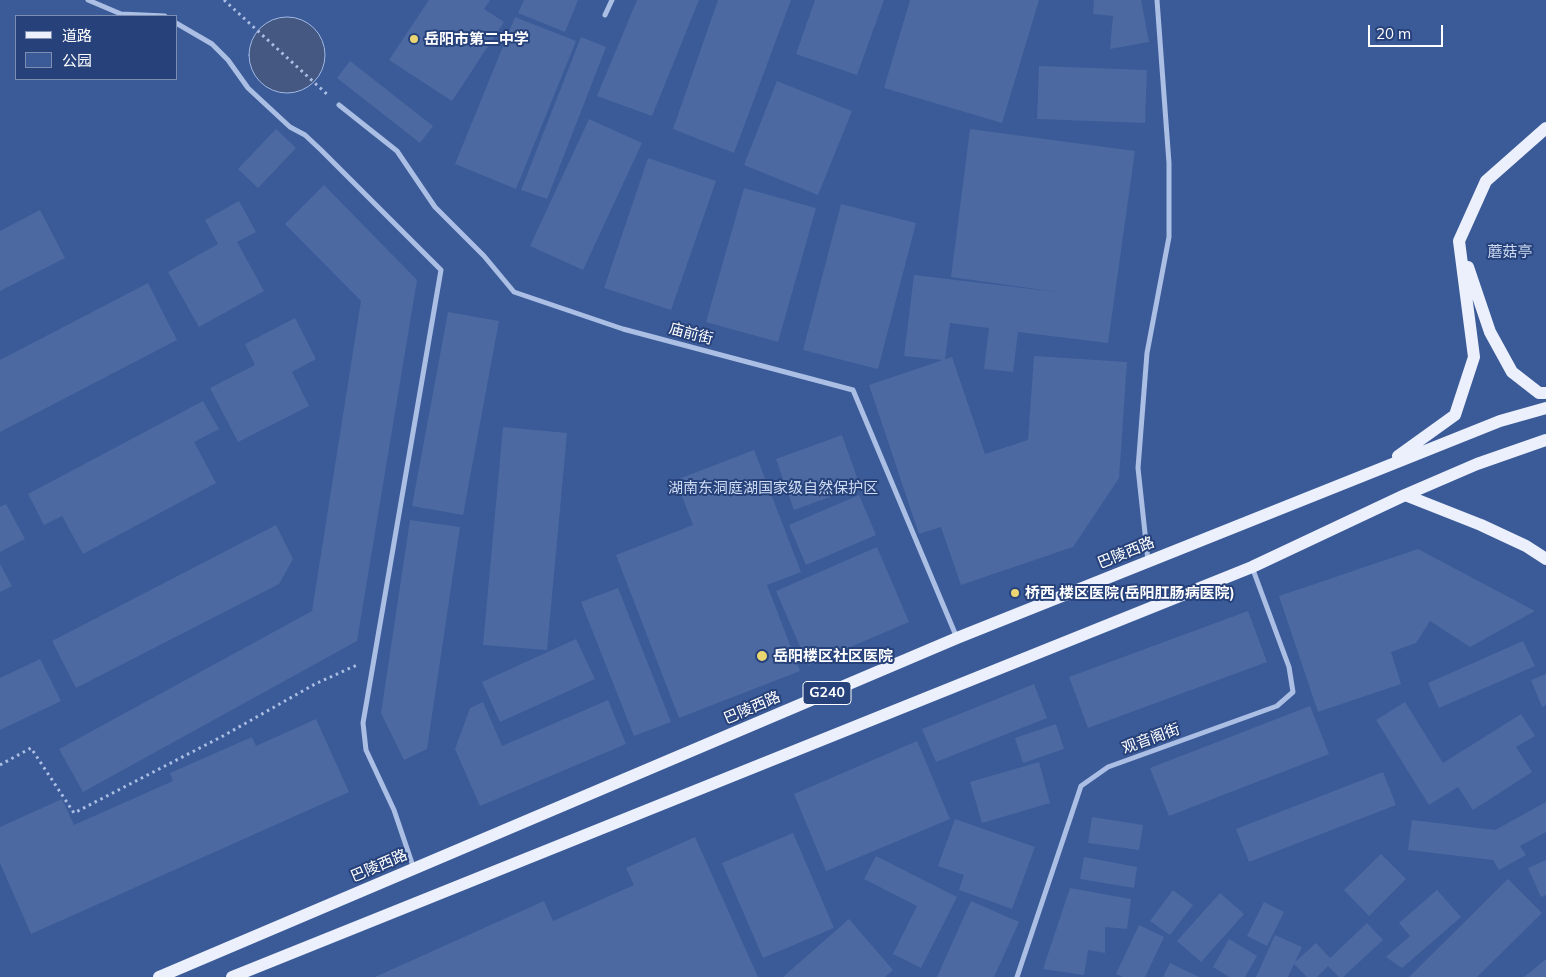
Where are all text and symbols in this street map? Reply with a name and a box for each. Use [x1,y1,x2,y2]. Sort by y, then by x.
legend [15,15,178,80]
scale bar [1371,15,1446,47]
text: 20 m [1376,24,1411,43]
text: 道路 [62,26,92,45]
place label: 岳阳市第二中学 [424,30,529,48]
marker: 岳阳市第二中学 [408,33,420,45]
text: 公园 [62,51,92,70]
park label: 蘑菇亭 [1488,243,1532,261]
street label: 庙前街 [667,319,715,349]
park label: 湖南东洞庭湖国家级自然保护区 [668,479,878,497]
street label: 巴陵西路 [1095,533,1157,573]
place label: 桥西 楼区医院(岳阳肛肠病医院) [1025,584,1235,602]
marker: 桥西 楼区医院(岳阳肛肠病医院) [1009,587,1021,599]
place label: 岳阳楼区社区医院 [773,647,893,665]
marker: 岳阳楼区社区医院 [755,649,769,663]
road number: G240 [803,681,851,704]
street label: 巴陵西路 [721,688,783,728]
street label: 观音阁街 [1120,720,1182,758]
street label: 巴陵西路 [348,846,410,886]

